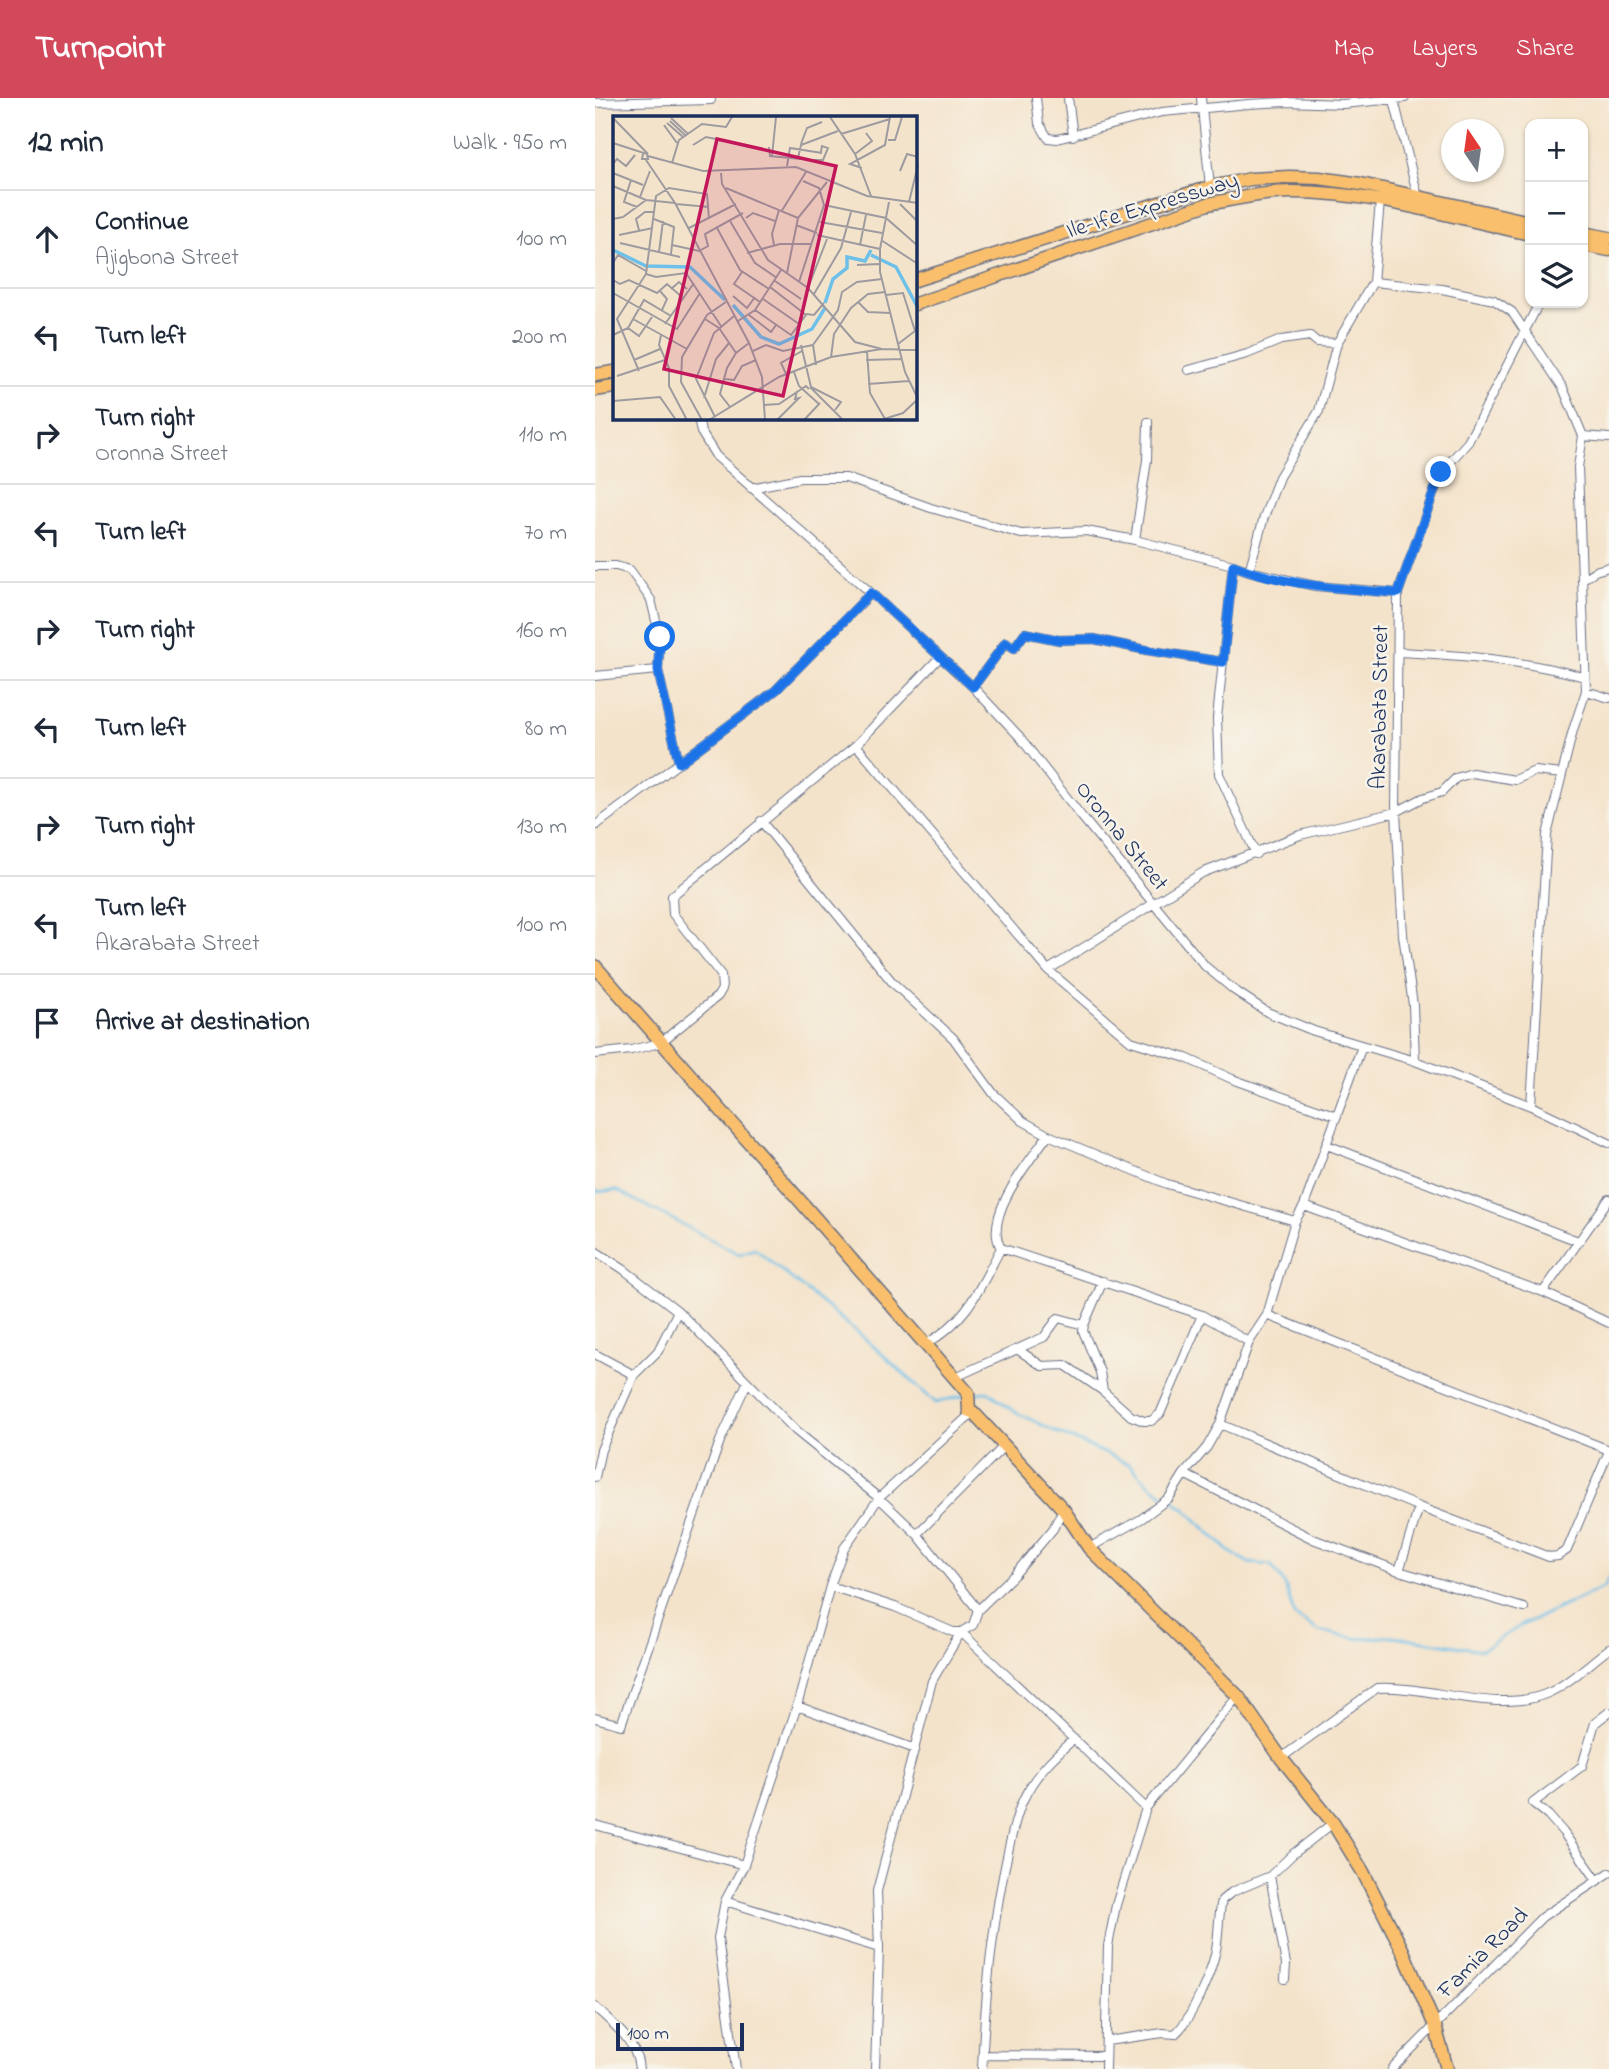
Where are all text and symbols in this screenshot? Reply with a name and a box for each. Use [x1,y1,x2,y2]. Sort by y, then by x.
text: Turnpoint [35,25,166,73]
text: Map [1334,32,1374,67]
text: Layers [1412,32,1478,67]
text: Share [1516,32,1574,67]
inset map [613,116,917,420]
north arrow [1441,119,1504,182]
map controls [1525,119,1588,308]
button: + [1525,119,1588,182]
text: 12 min [28,122,103,166]
text: Walk · 950 m [453,127,567,160]
street label: Ile-Ife Expressway [1063,165,1243,250]
button: − [1525,182,1588,245]
text: Continue [95,204,188,242]
icon: ahead [28,220,66,258]
text: 100 m [516,223,567,256]
text: Ajigbona Street [95,242,239,275]
button: layers [1525,245,1588,308]
icon: left [28,318,66,356]
text: Turn left [95,318,186,356]
text: 200 m [512,321,567,354]
text: Turn right [95,400,195,438]
icon: right [28,416,66,454]
text: 110 m [519,419,567,452]
text: Oronna Street [95,438,228,471]
route end [1425,456,1456,487]
icon: left [28,514,66,552]
text: Turn left [95,514,186,552]
text: 70 m [524,517,567,550]
icon: right [28,612,66,650]
text: Turn right [95,612,195,650]
text: 160 m [516,615,567,648]
route start [644,621,675,652]
street label: Akarabata Street [1363,624,1398,790]
icon: left [28,710,66,748]
text: Turn left [95,710,186,748]
text: 80 m [525,713,567,746]
street label: Oronna Street [1066,775,1176,899]
icon: right [28,808,66,846]
text: Turn right [95,808,195,846]
text: 130 m [517,811,567,844]
text: Turn left [95,890,186,928]
icon: left [28,906,66,944]
text: 100 m [516,909,567,942]
text: Akarabata Street [95,928,260,961]
icon: arrive [28,1004,66,1042]
text: Arrive at destination [95,1004,310,1042]
street label: Famia Road [1430,1901,1537,2008]
scale bar [616,2020,744,2052]
text: 100 m [627,2021,669,2048]

